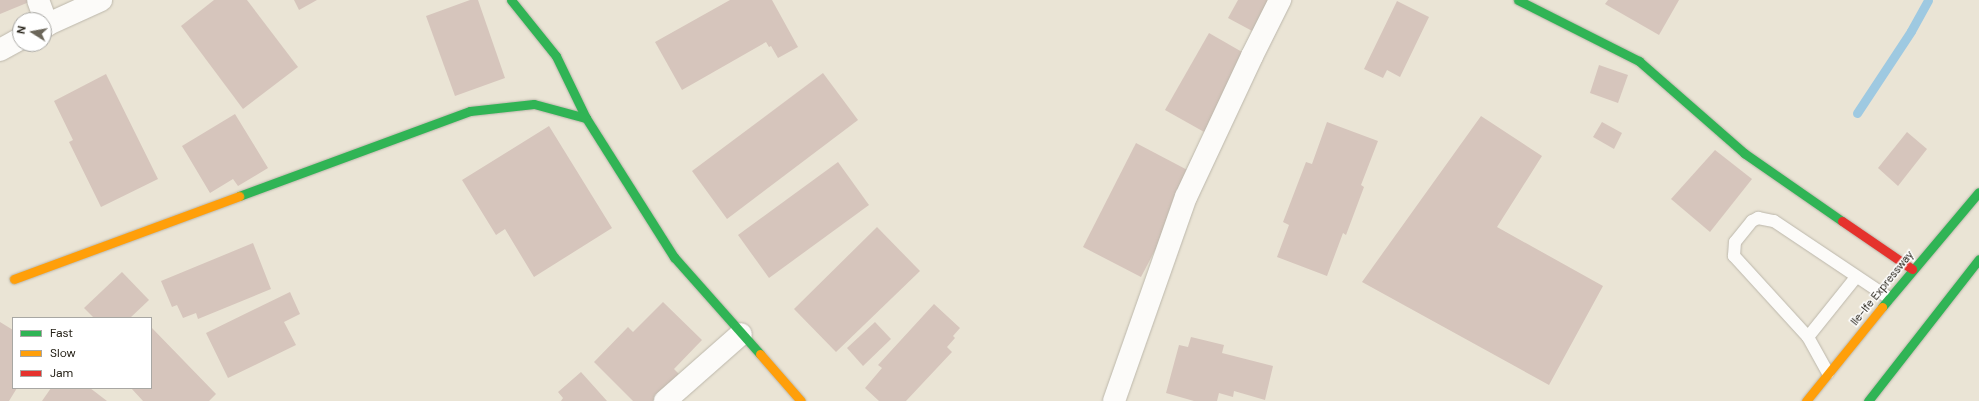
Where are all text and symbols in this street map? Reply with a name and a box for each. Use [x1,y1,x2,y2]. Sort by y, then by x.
north arrow [12,12,52,52]
text: N [14,25,29,35]
street label: Ile-Ife Expressway [1848,248,1916,328]
legend [12,317,152,389]
text: Fast [50,325,73,341]
text: Slow [50,345,76,361]
text: Jam [50,365,73,381]

